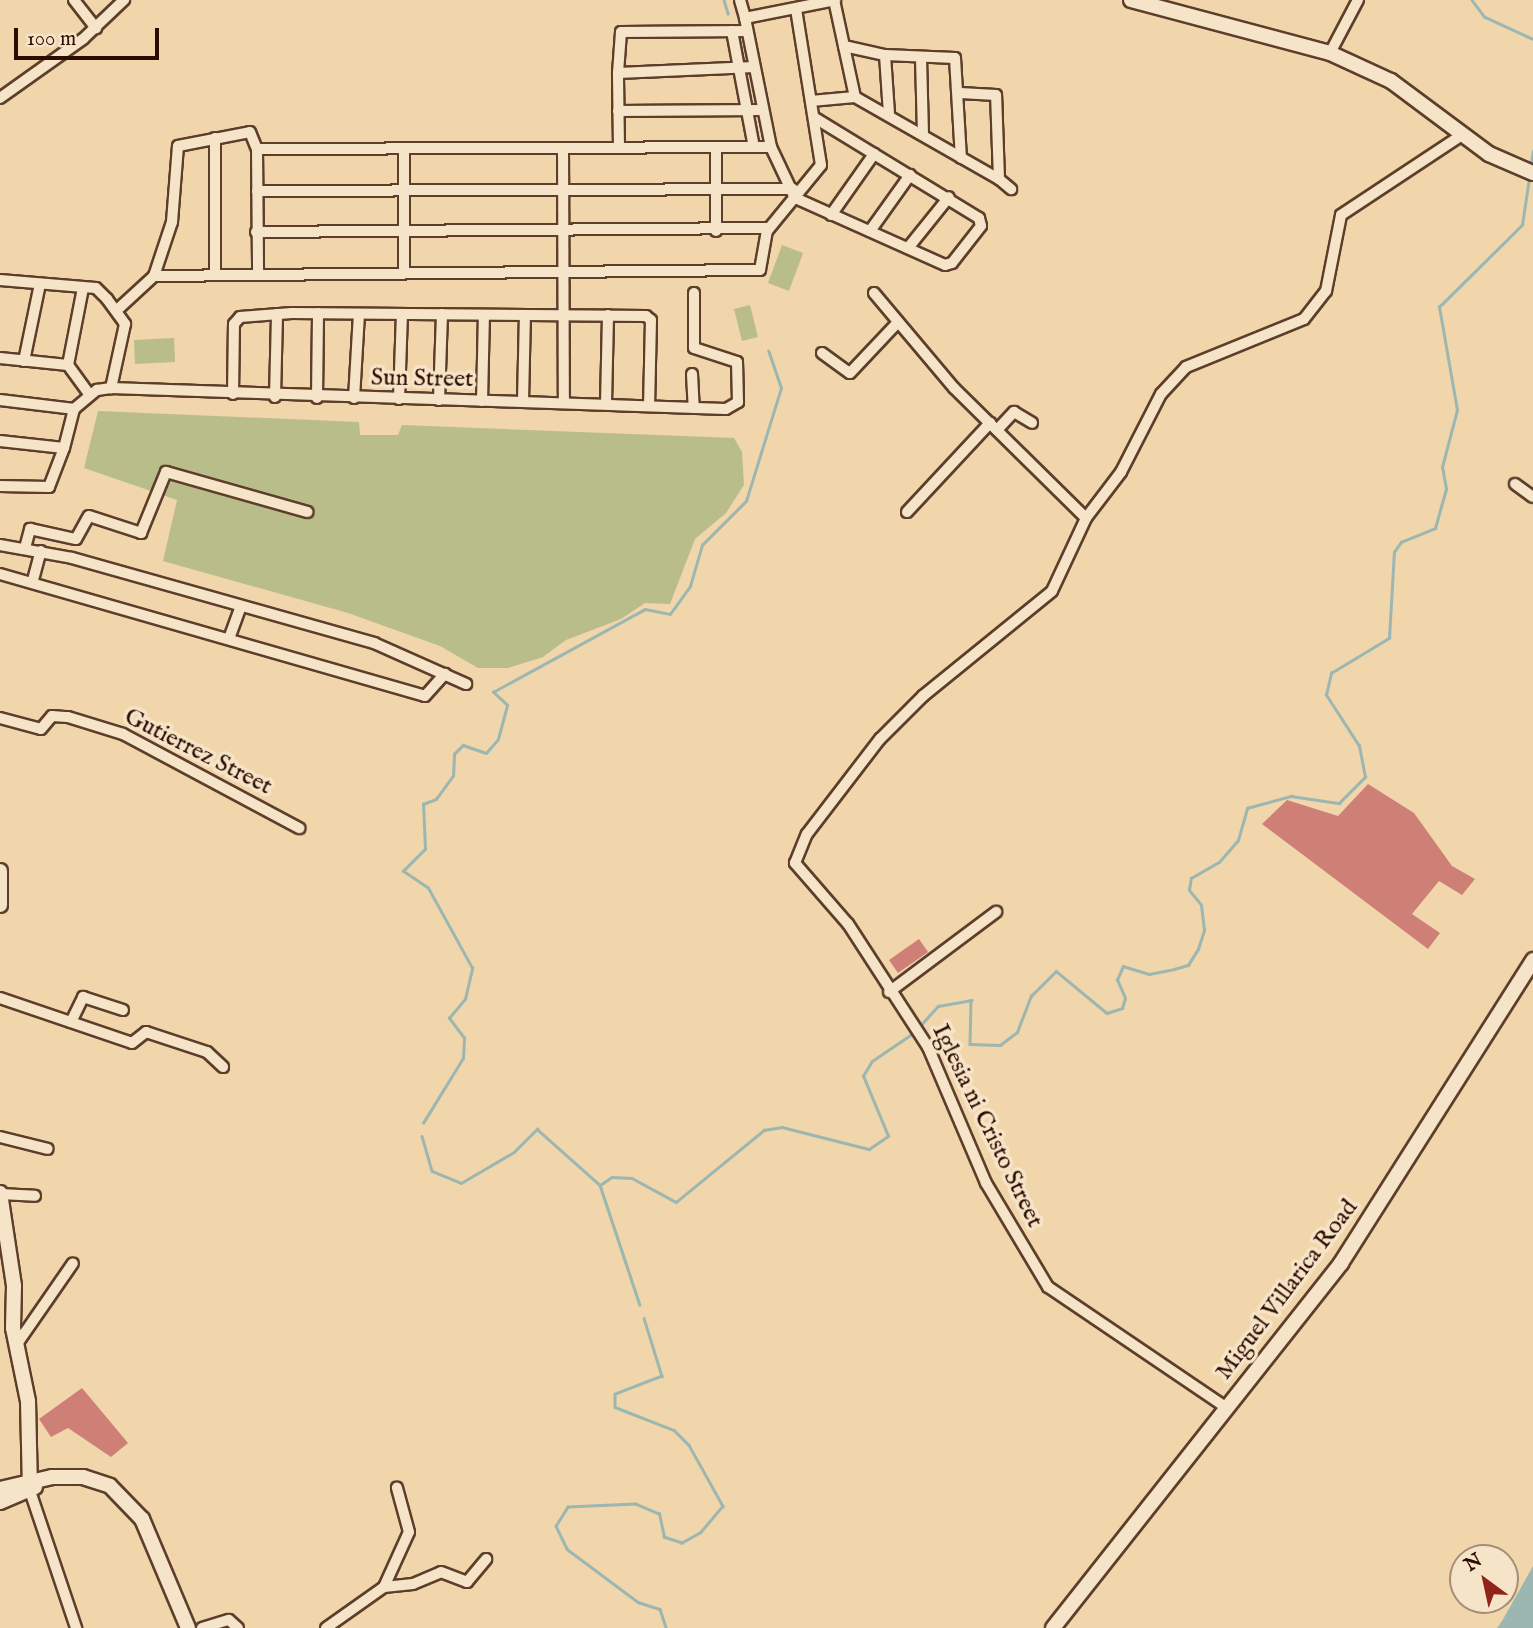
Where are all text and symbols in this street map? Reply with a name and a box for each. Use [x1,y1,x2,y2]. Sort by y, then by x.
scale bar [18,14,163,58]
text: 100 m [27,26,76,53]
street label: Sun Street [371,364,473,394]
street label: Gutierrez Street [119,702,277,802]
street label: Iglesia ni Cristo Street [925,1020,1049,1232]
street label: Miguel Villarica Road [1210,1194,1364,1386]
north arrow [1449,1544,1519,1614]
text: N [1460,1549,1487,1578]

